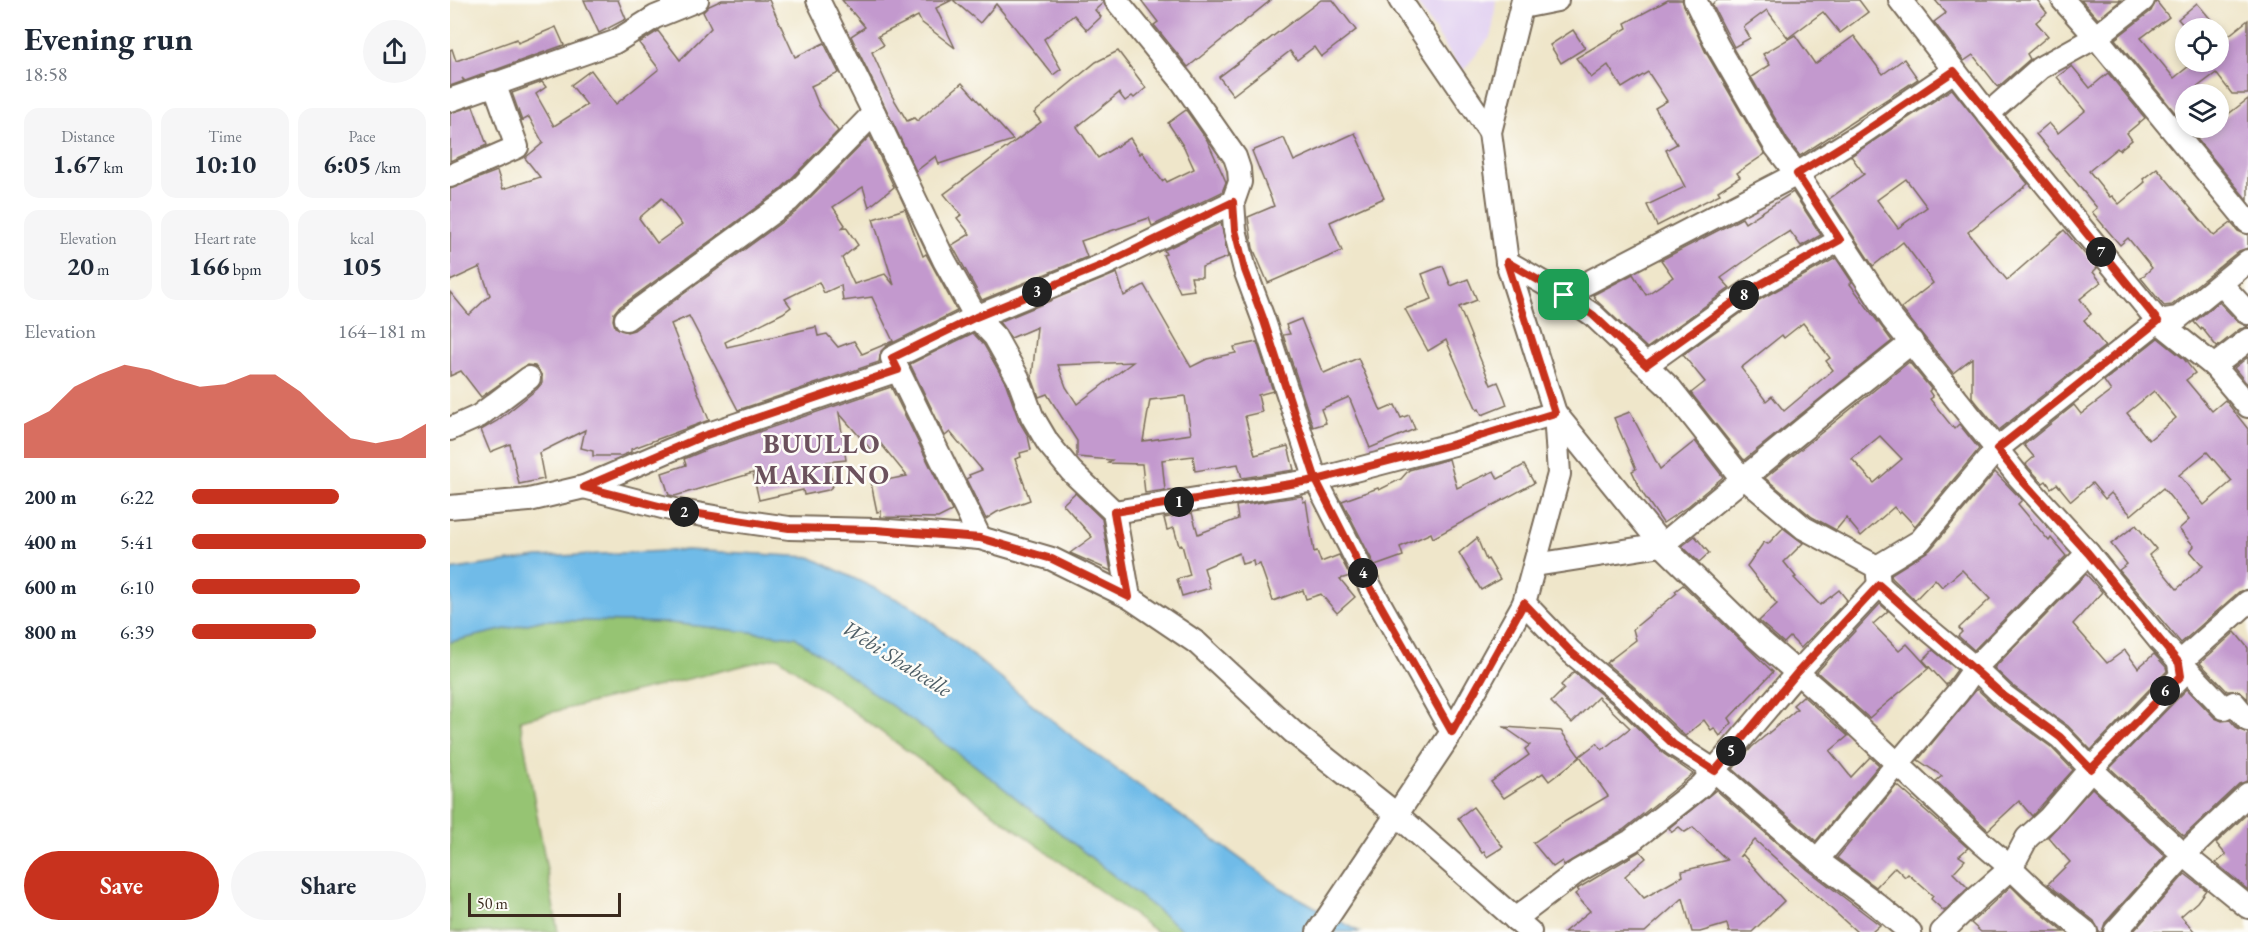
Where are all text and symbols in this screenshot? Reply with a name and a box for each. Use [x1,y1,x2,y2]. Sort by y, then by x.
text: Evening run [24,17,193,60]
map controls [2175,18,2229,138]
button: locate [2175,18,2229,72]
button: share [363,20,426,83]
text: 18:58 [24,61,67,87]
button: layers [2175,84,2229,138]
text: Distance [61,126,115,147]
text: Time [208,126,242,147]
text: Pace [349,126,375,147]
text: 1.67 [53,147,100,181]
text: 10:10 [194,147,256,181]
text: 6:05 [323,147,372,181]
text: km [100,157,123,178]
text: /km [372,157,401,178]
text: Elevation [59,228,117,249]
text: Heart rate [194,228,256,249]
text: kcal [350,228,374,249]
pin: 7 [2086,237,2116,267]
text: 7 [2097,241,2105,262]
text: 20 [66,249,94,283]
text: 166 [188,249,230,283]
text: 105 [341,249,383,283]
text: m [94,259,110,280]
text: bpm [230,259,262,280]
pin [1538,269,1589,320]
pin: 3 [1022,277,1052,307]
icon: arrive [1547,278,1580,311]
pin: 8 [1729,280,1759,310]
text: 3 [1033,281,1041,302]
text: 8 [1740,284,1748,305]
text: Elevation [24,318,96,344]
text: 164–181 m [338,318,426,344]
district label: BUULLO MAKIINO [754,426,891,492]
text: 200 m [24,484,77,510]
text: 6:22 [120,484,154,510]
pin: 1 [1164,487,1194,517]
text: 1 [1175,491,1183,512]
pin: 2 [669,497,699,527]
text: 2 [680,501,688,522]
text: 400 m [24,529,77,555]
text: 5:41 [120,529,154,555]
pin: 4 [1348,558,1378,588]
text: 4 [1359,562,1367,583]
text: 600 m [24,574,77,600]
text: 6:10 [120,574,154,600]
water label: Webi Shabeelle [836,613,958,704]
text: 800 m [24,619,77,645]
text: 6:39 [120,619,154,645]
pin: 6 [2150,676,2180,706]
text: 6 [2161,680,2169,701]
pin: 5 [1716,736,1746,766]
text: 5 [1727,740,1735,761]
button: Save [24,851,219,920]
button: Share [231,851,426,920]
scale bar [468,890,621,918]
text: 50 m [477,893,508,914]

